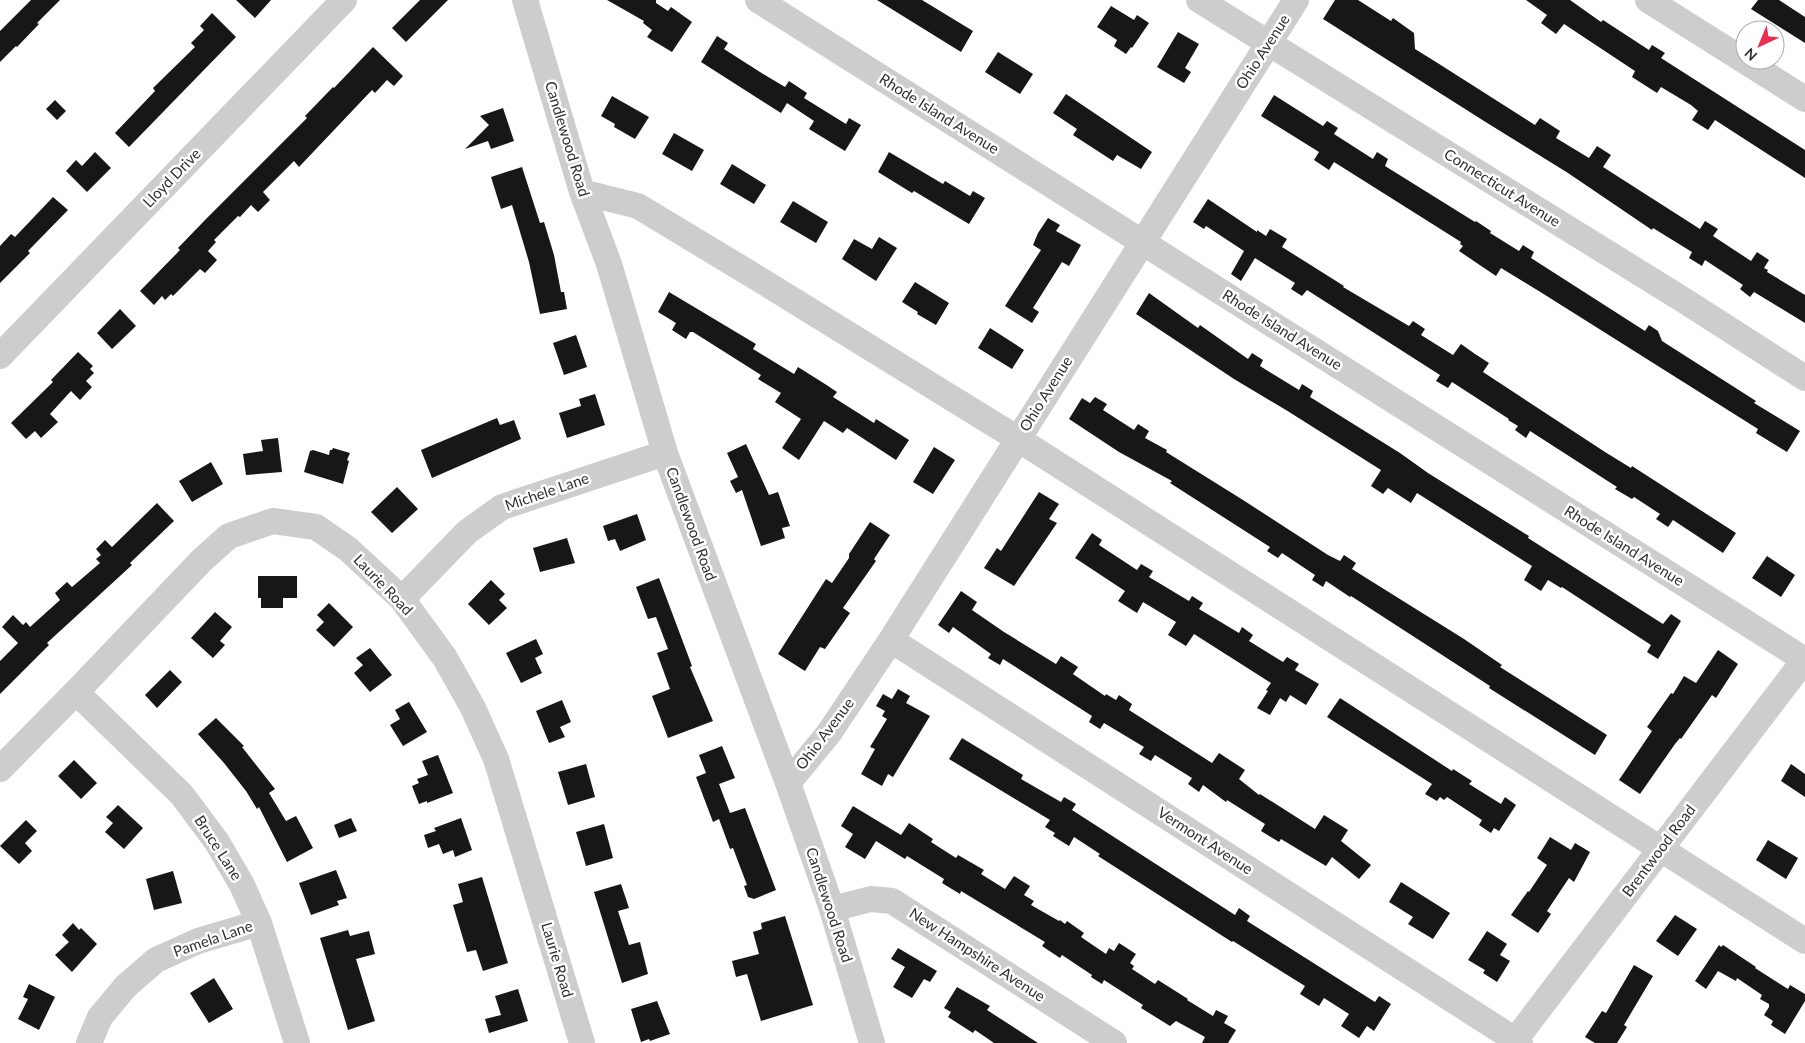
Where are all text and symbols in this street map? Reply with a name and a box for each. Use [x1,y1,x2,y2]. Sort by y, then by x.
street label: Ohio Avenue [1231,11,1293,92]
north arrow [1735,20,1785,70]
text: N [1741,45,1760,65]
street label: Rhode Island Avenue [876,69,1003,157]
street label: Candlewood Road [542,79,594,199]
street label: Lloyd Drive [139,144,204,211]
street label: Connecticut Avenue [1441,144,1564,230]
street label: Rhode Island Avenue [1219,285,1346,373]
street label: Ohio Avenue [1015,352,1075,434]
street label: Candlewood Road [663,464,721,583]
street label: Michele Lane [502,468,591,514]
street label: Rhode Island Avenue [1561,501,1688,589]
street label: Laurie Road [350,550,417,618]
street label: Ohio Avenue [791,694,857,773]
street label: Brentwood Road [1618,801,1699,900]
street label: Vermont Avenue [1155,803,1257,878]
street label: Bruce Lane [191,812,246,883]
street label: Candlewood Road [803,845,857,964]
street label: New Hampshire Avenue [906,903,1049,1005]
street label: Pamela Lane [171,916,255,960]
street label: Laurie Road [538,920,578,999]

